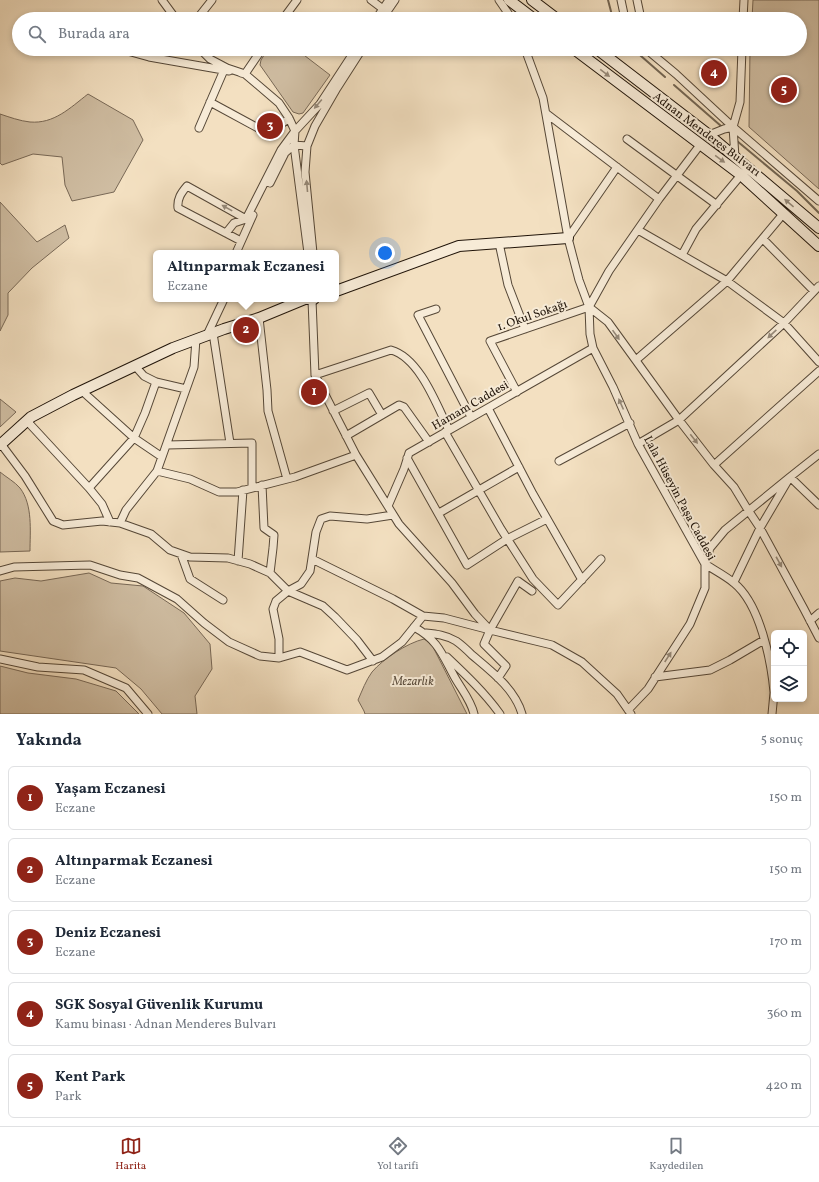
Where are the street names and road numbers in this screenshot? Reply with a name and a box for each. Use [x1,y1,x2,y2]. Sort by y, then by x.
street label: Adnan Menderes Bulvarı [649,89,764,181]
street label: 1. Okul Sokağı [495,296,570,335]
street label: Hamam Caddesi [429,377,512,434]
street label: Lala Hüseyin Paşa Caddesi [639,433,719,564]

